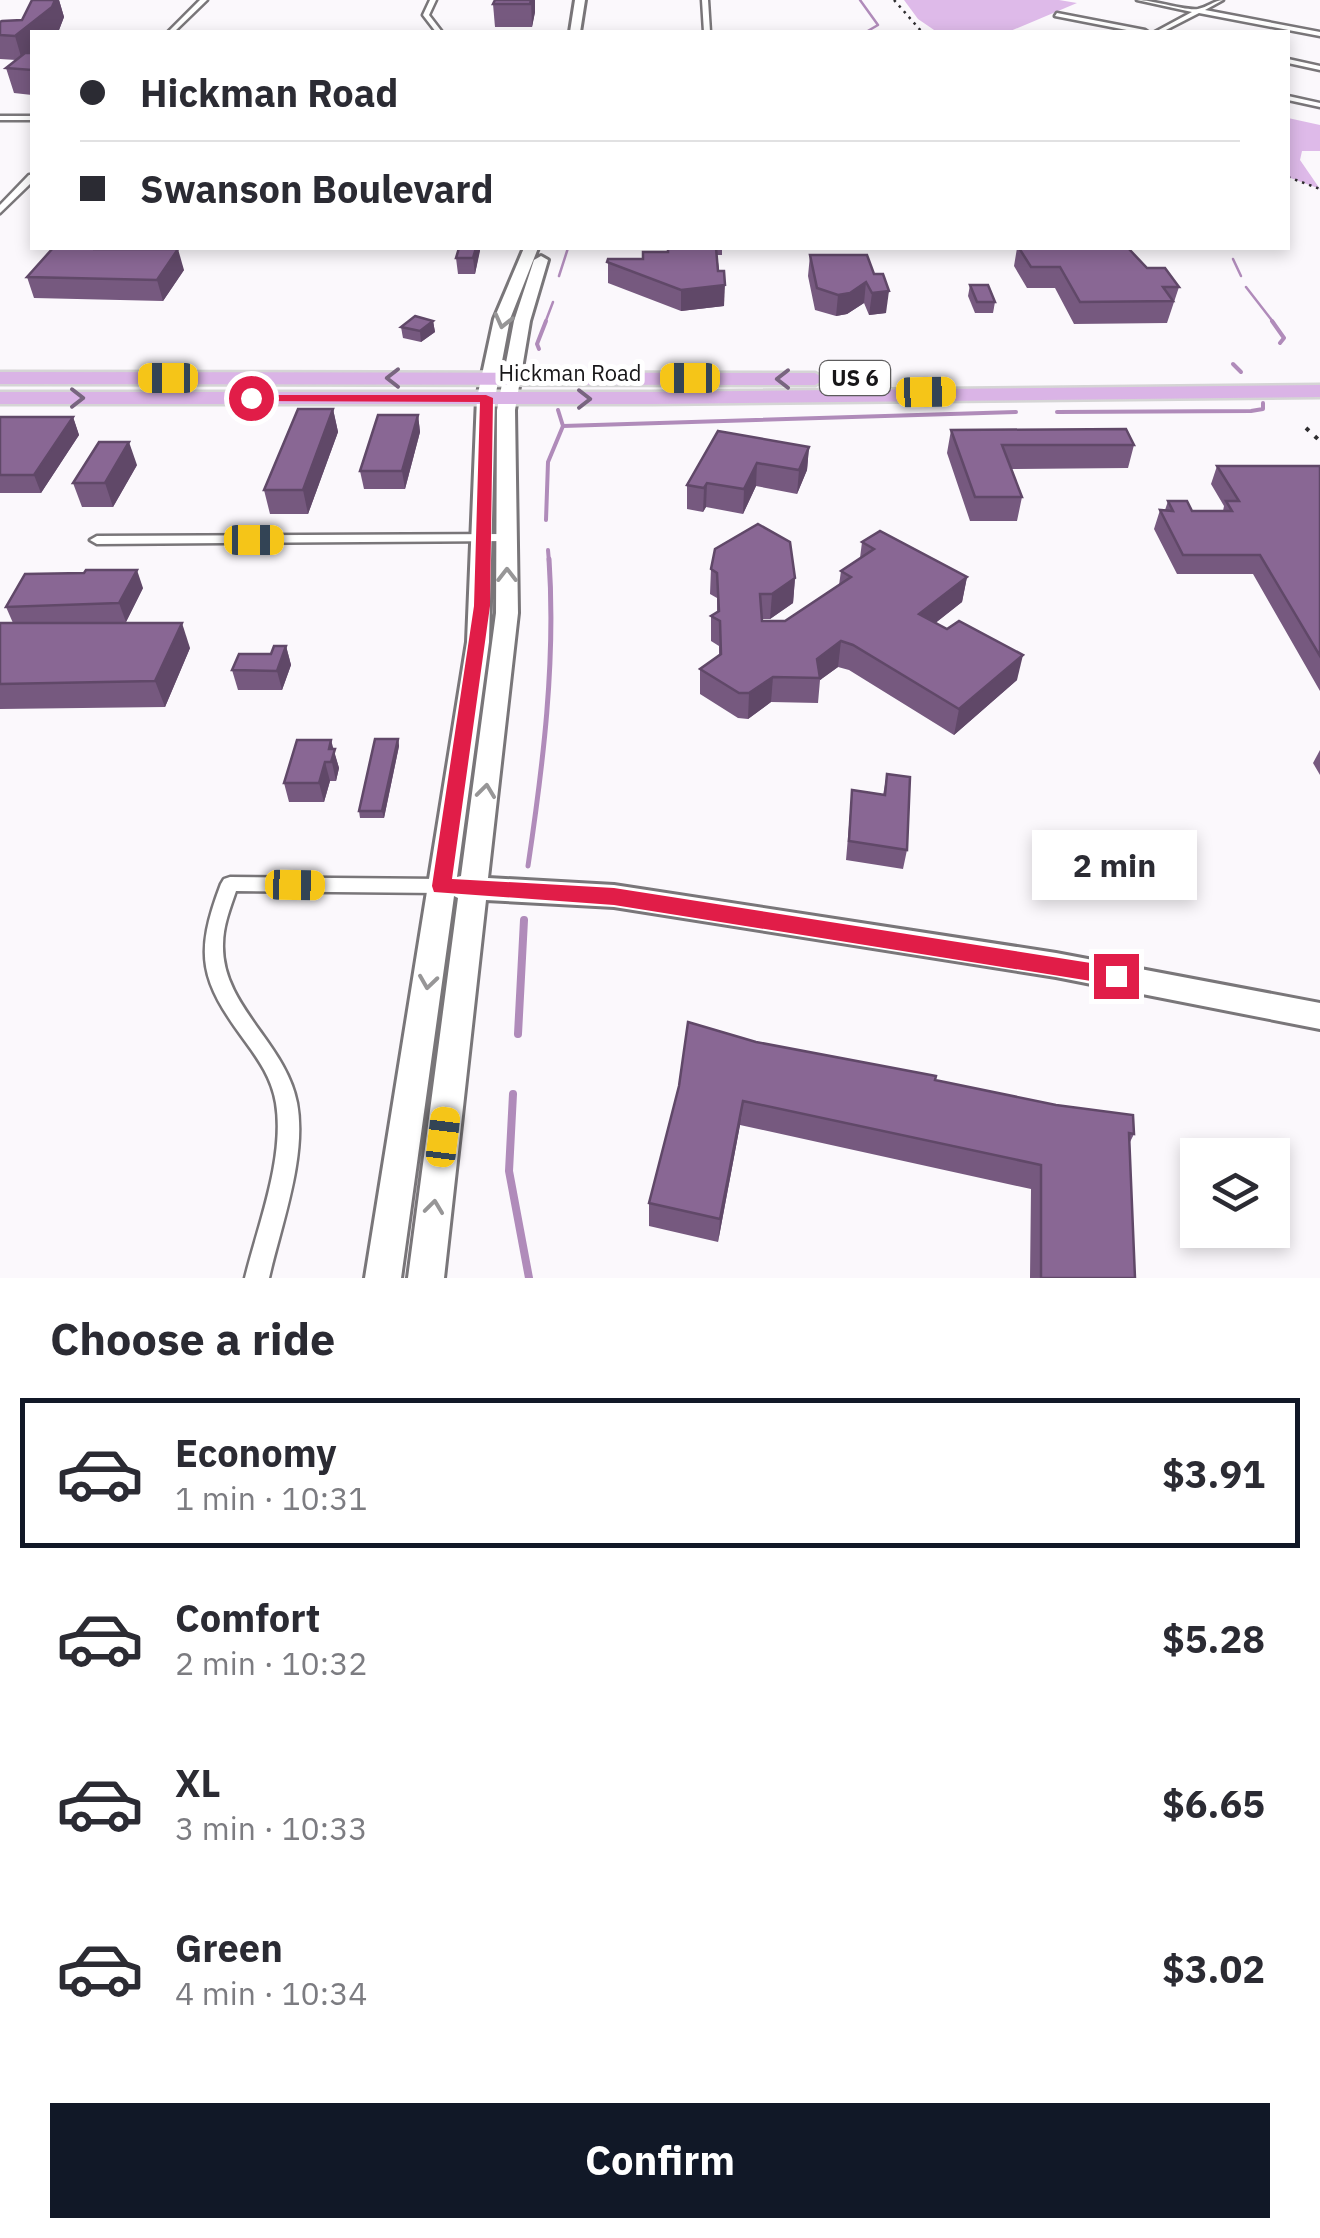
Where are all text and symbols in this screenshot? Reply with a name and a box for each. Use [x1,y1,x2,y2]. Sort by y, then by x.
text: Hickman Road [140,68,398,117]
text: Swanson Boulevard [140,164,494,213]
one-way arrow [493,312,514,329]
street label: Hickman Road [499,358,641,387]
road number: US 6 [820,361,890,395]
car [138,363,198,393]
car [660,363,720,393]
one-way arrow [385,367,400,389]
one-way arrow [774,368,790,390]
route start [229,376,274,421]
car [896,376,956,408]
one-way arrow [70,387,85,409]
one-way arrow [576,388,592,410]
car [224,525,284,555]
one-way arrow [496,567,518,582]
one-way arrow [475,783,496,799]
callout: 2 min [1034,831,1198,901]
text: 2 min [1073,844,1156,886]
car [265,869,325,901]
route end [1094,954,1139,999]
one-way arrow [418,974,439,991]
car [424,1105,462,1169]
map controls [1180,1138,1290,1248]
button: layers [1180,1138,1290,1248]
one-way arrow [423,1199,444,1216]
text: Choose a ride [50,1309,335,1367]
icon: car [55,1428,145,1518]
text: Economy [175,1428,337,1477]
text: $3.91 [1162,1449,1265,1498]
text: 1 min · 10:31 [175,1477,368,1519]
icon: car [55,1593,145,1683]
text: Comfort [175,1593,320,1642]
text: $5.28 [1162,1614,1265,1663]
text: 2 min · 10:32 [175,1642,368,1684]
icon: car [55,1758,145,1848]
text: XL [175,1758,221,1807]
text: $6.65 [1162,1779,1265,1828]
text: 3 min · 10:33 [175,1807,368,1849]
icon: car [55,1923,145,2013]
text: Green [175,1923,283,1972]
text: $3.02 [1162,1944,1265,1993]
text: 4 min · 10:34 [175,1972,368,2014]
button: Confirm [50,2103,1270,2218]

